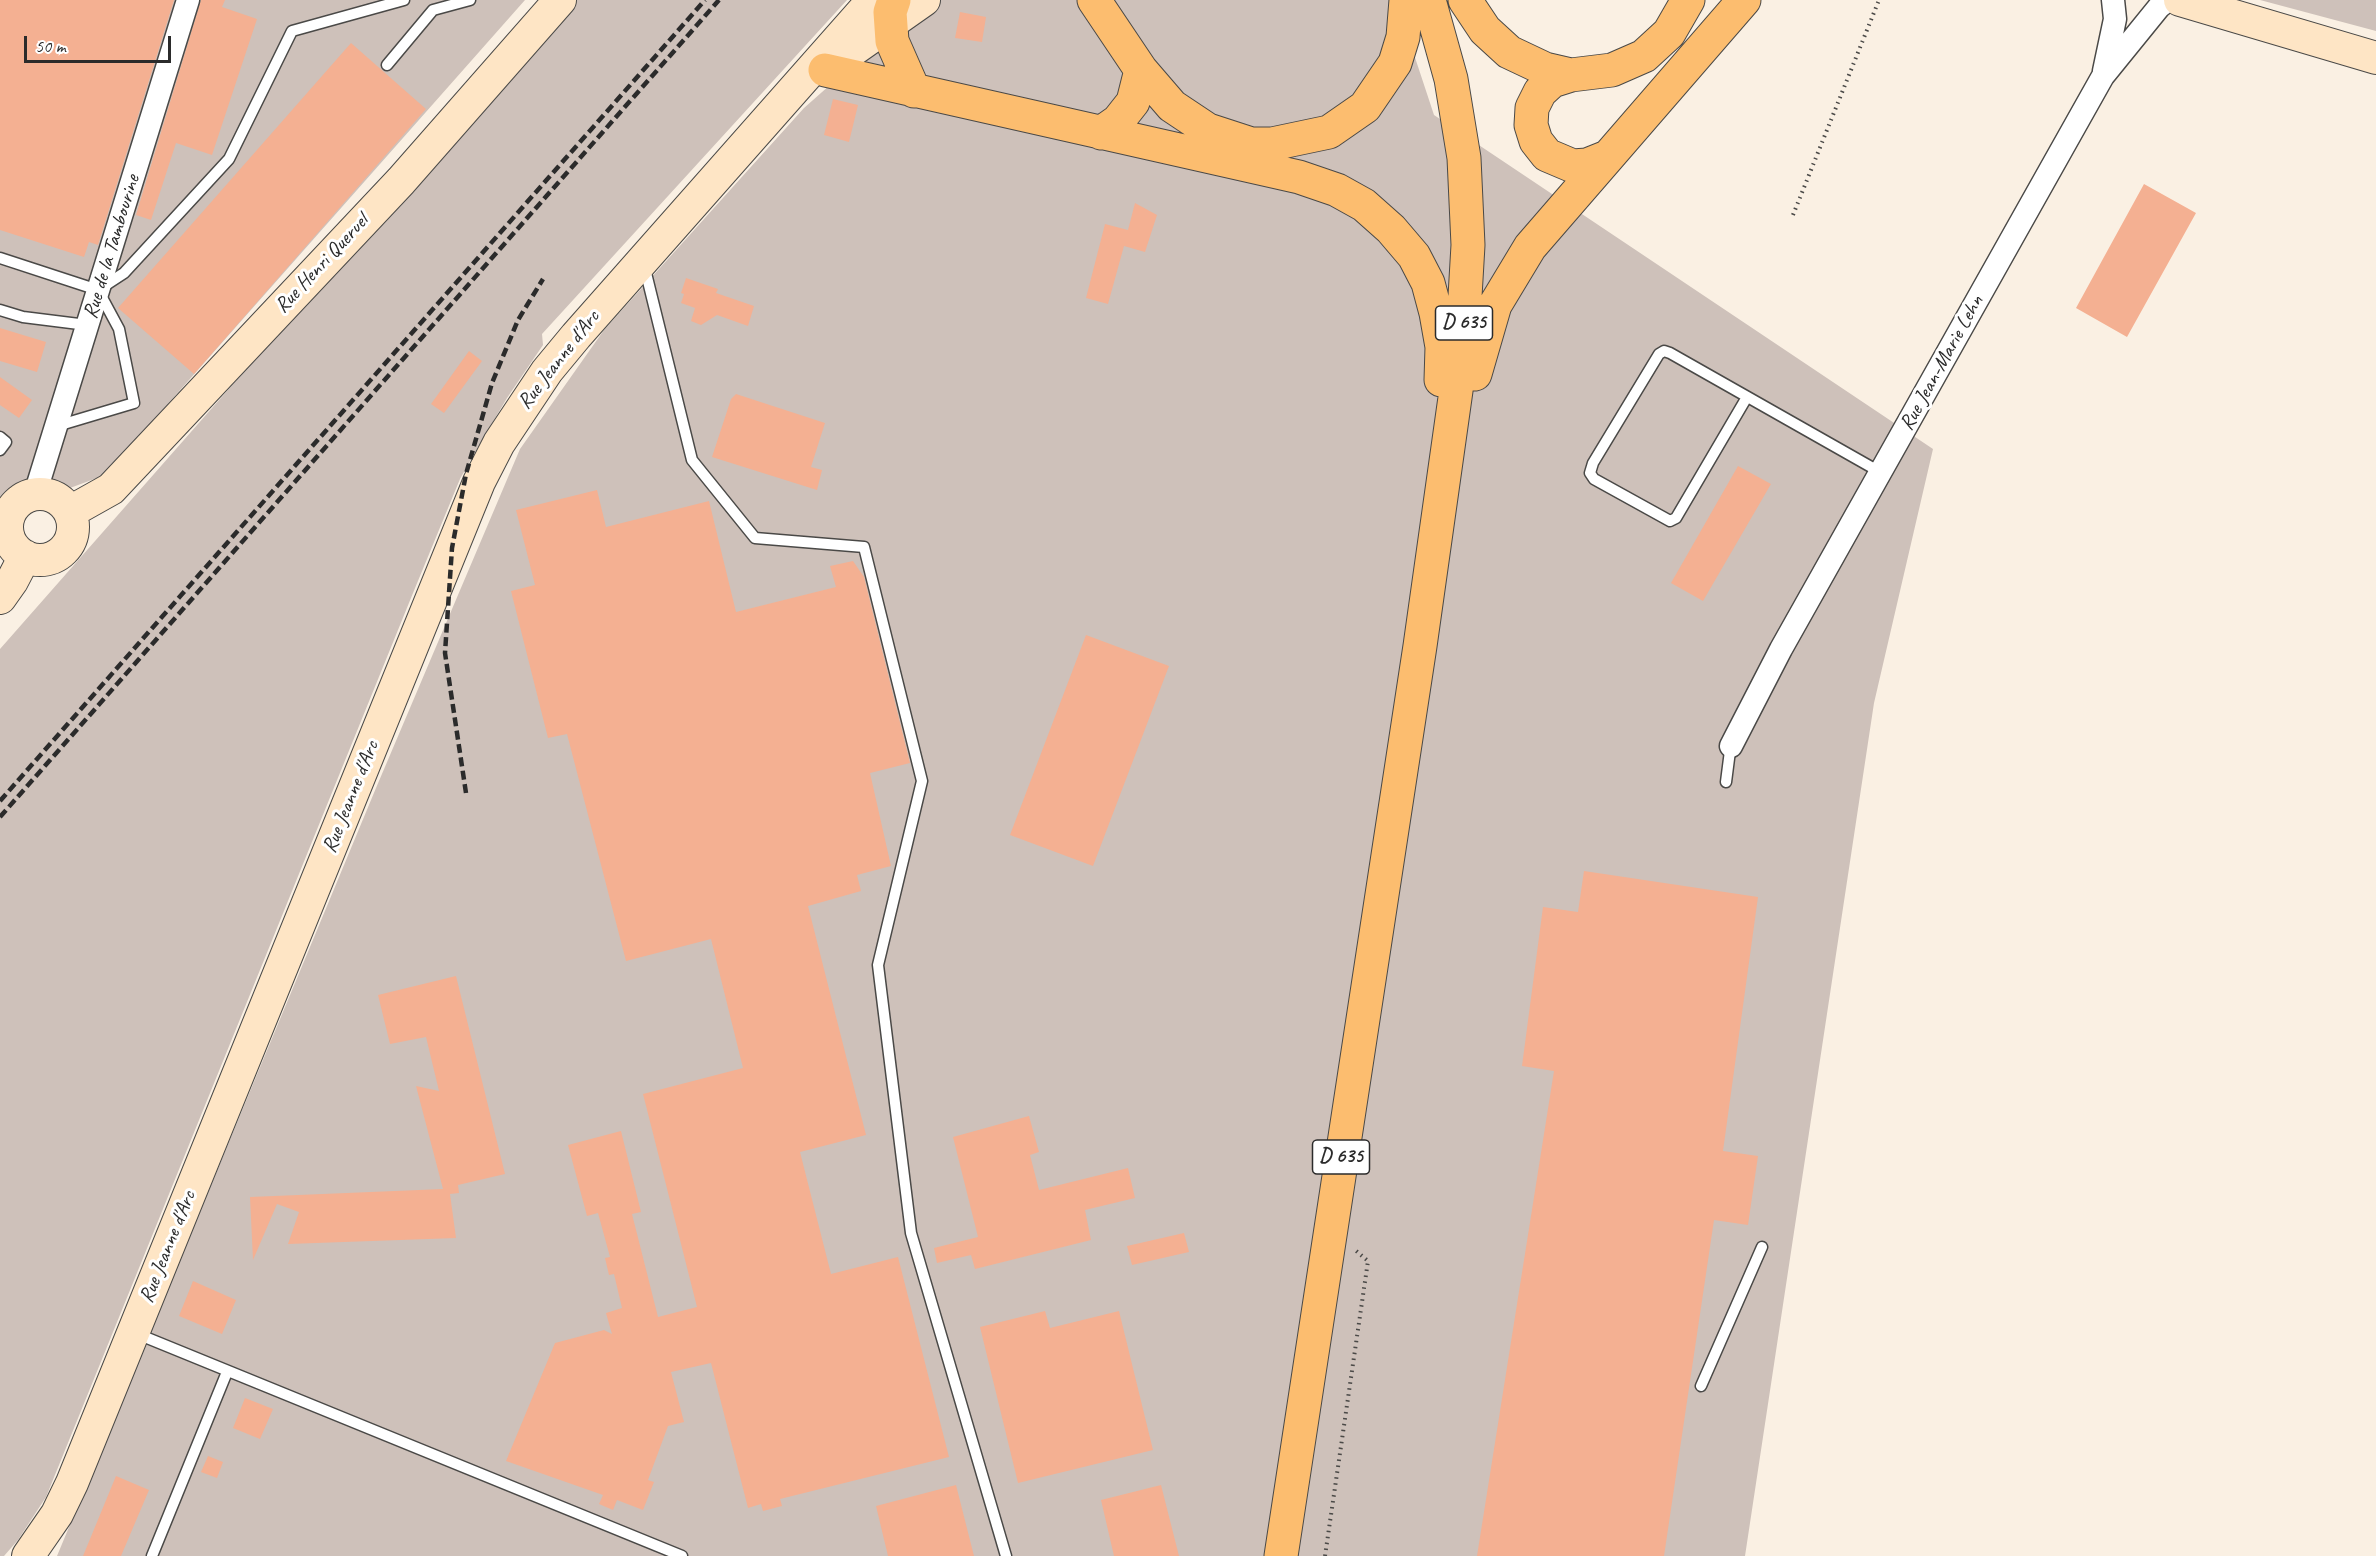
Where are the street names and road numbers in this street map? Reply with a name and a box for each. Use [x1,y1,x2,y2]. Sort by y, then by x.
street label: Rue de la Tambourine [78,172,146,322]
street label: Rue Henri Queruel [270,209,374,319]
street label: Rue Jean-Marie Lehn [1894,291,1990,435]
street label: Rue Jeanne d'Arc [513,306,605,414]
road number: D 635 [1436,306,1492,340]
street label: Rue Jeanne d'Arc [317,737,385,857]
road number: D 635 [1312,1140,1370,1174]
street label: Rue Jeanne d'Arc [134,1187,202,1307]

